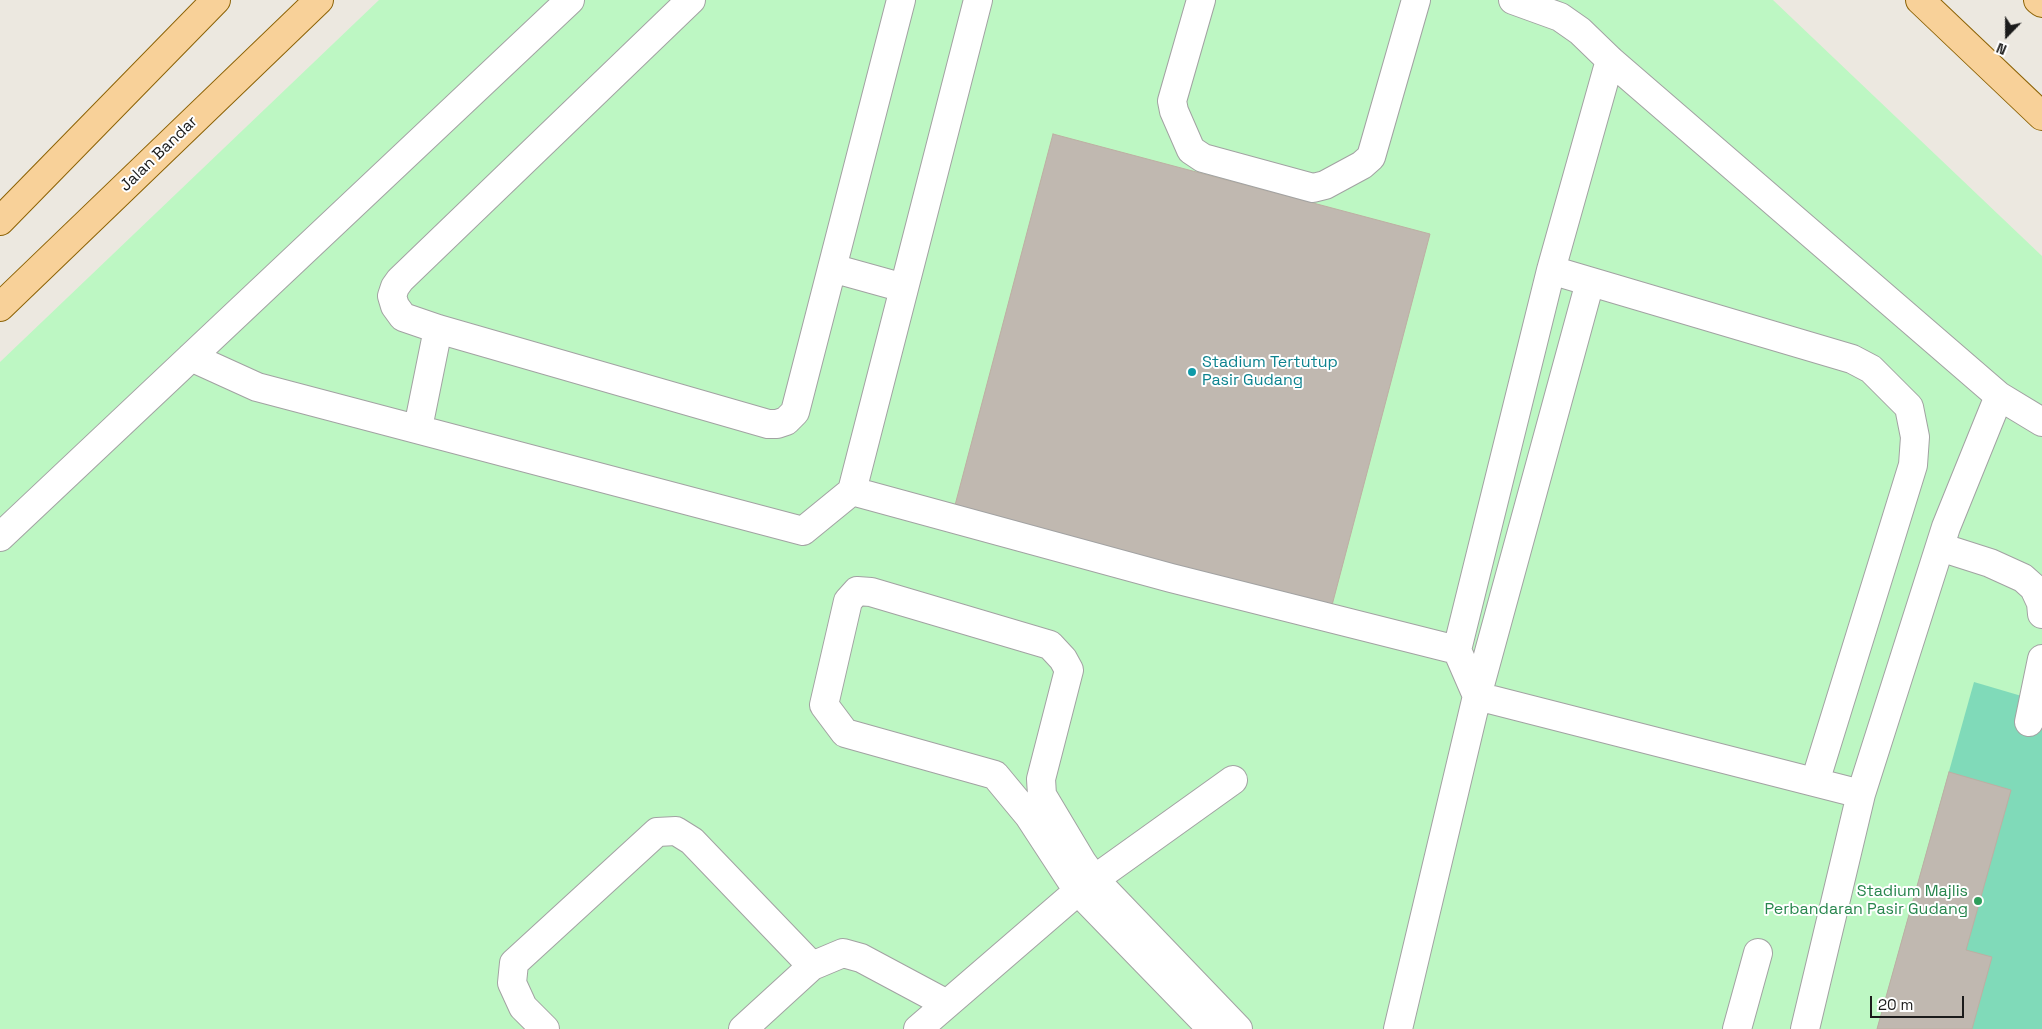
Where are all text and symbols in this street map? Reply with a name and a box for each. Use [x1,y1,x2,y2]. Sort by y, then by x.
north arrow [1982,10,2032,60]
text: N [1994,39,2009,59]
street label: Jalan Bandar [116,112,202,196]
place label: Stadium Tertutup Pasir Gudang [1202,353,1338,391]
marker: Stadium Tertutup Pasir Gudang [1186,366,1198,378]
place label: Stadium Majlis Perbandaran Pasir Gudang [1764,882,1968,920]
marker: Stadium Majlis Perbandaran Pasir Gudang [1972,895,1984,907]
scale bar [1872,986,1966,1018]
text: 20 m [1878,995,1913,1014]

